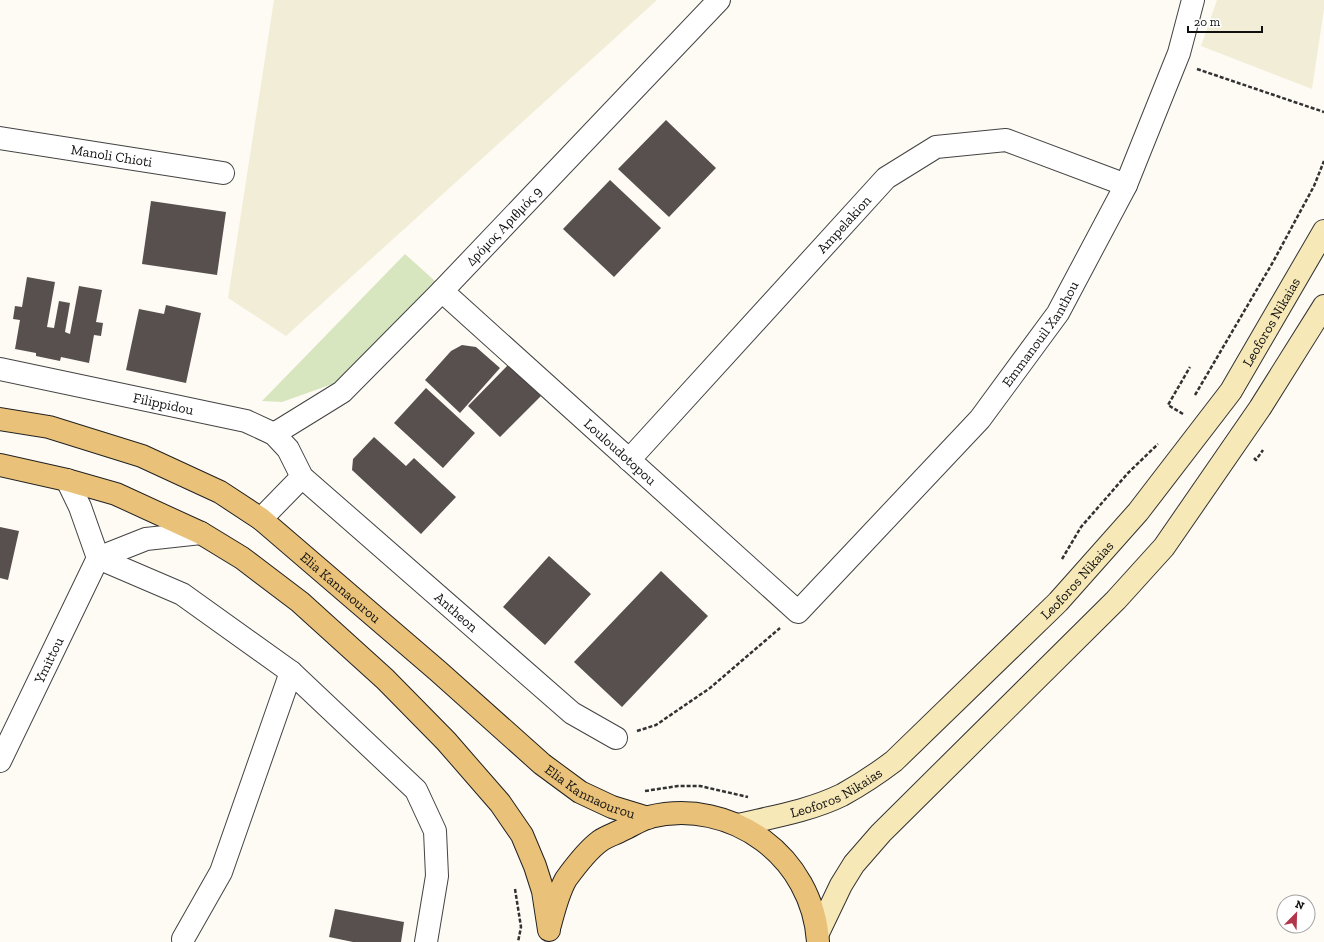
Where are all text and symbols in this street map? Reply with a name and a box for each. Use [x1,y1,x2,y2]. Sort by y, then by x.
scale bar [1188,8,1262,34]
text: 20 m [1194,15,1221,29]
street label: Manoli Chioti [70,141,154,170]
street label: Δρόμος Αριθμός 9 [462,183,545,270]
street label: Ampelakion [813,192,875,257]
street label: Leoforos Nikaias [1239,274,1304,370]
street label: Emmanouil Xanthou [998,278,1082,390]
street label: Filippidou [132,389,195,418]
street label: Louloudotopou [581,415,660,489]
street label: Leoforos Nikaias [1037,537,1117,623]
street label: Elia Kannaourou [297,548,384,627]
street label: Antheon [431,588,481,635]
street label: Ymittou [30,634,67,687]
street label: Elia Kannaourou [542,761,637,822]
street label: Leoforos Nikaias [788,764,885,821]
north arrow [1276,894,1316,934]
text: N [1293,898,1307,913]

